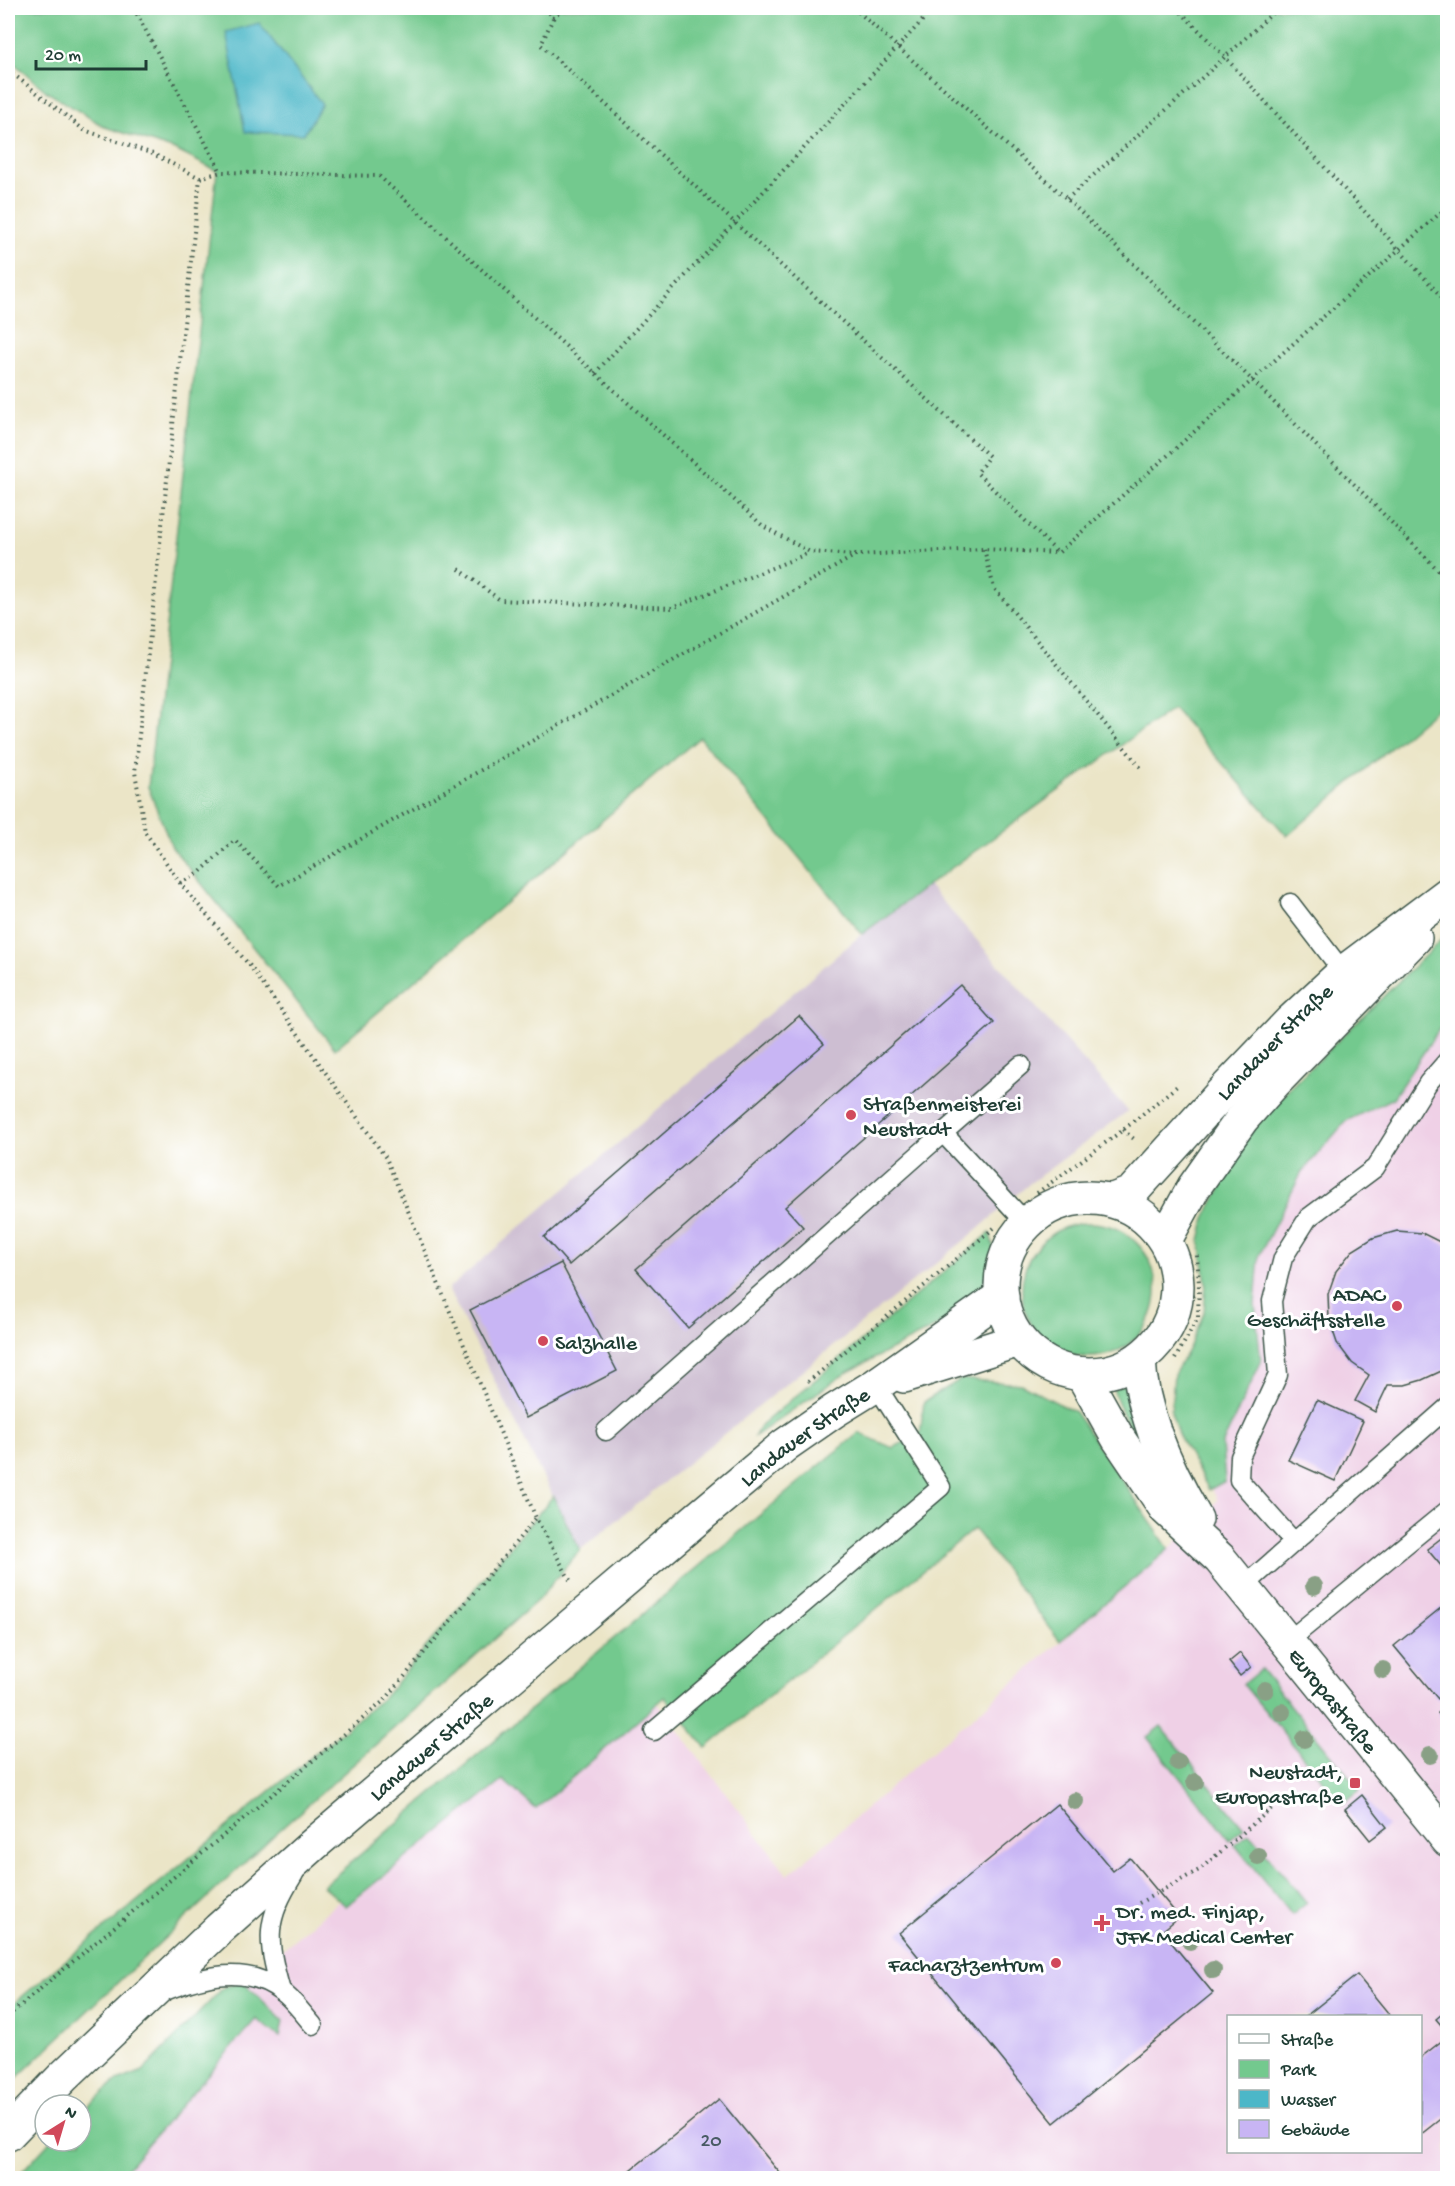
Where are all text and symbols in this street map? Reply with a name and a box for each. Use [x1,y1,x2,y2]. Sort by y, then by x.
scale bar [36,33,146,71]
text: 20 m [45,46,81,67]
street label: Landauer Straße [1213,979,1340,1107]
place label: Straßenmeisterei Neustadt [863,1093,1021,1144]
marker: Straßenmeisterei Neustadt [844,1108,858,1122]
place label: ADAC Geschäftsstelle [1247,1284,1387,1335]
marker: ADAC Geschäftsstelle [1390,1299,1404,1313]
place label: Salzhalle [555,1332,638,1358]
marker: Salzhalle [536,1334,550,1348]
street label: Landauer Straße [736,1383,876,1494]
street label: Europastraße [1281,1644,1382,1761]
street label: Landauer Straße [365,1688,500,1808]
place label: Neustadt, Europastraße [1215,1761,1344,1812]
marker: Neustadt, Europastraße [1348,1776,1362,1790]
place label: Dr. med. Finjap, JFK Medical Center [1114,1901,1294,1952]
marker: Dr. med. Finjap, JFK Medical Center [1093,1914,1111,1932]
place label: Facharztzentrum [887,1954,1044,1980]
marker: Facharztzentrum [1049,1956,1063,1970]
legend [1227,2015,1422,2153]
text: Straße [1281,2031,1334,2052]
text: Park [1280,2061,1317,2082]
text: Wasser [1281,2091,1337,2112]
north arrow [33,2093,93,2153]
text: N [60,2103,80,2125]
text: Gebäude [1281,2121,1350,2142]
house number: 20 [700,2131,722,2154]

